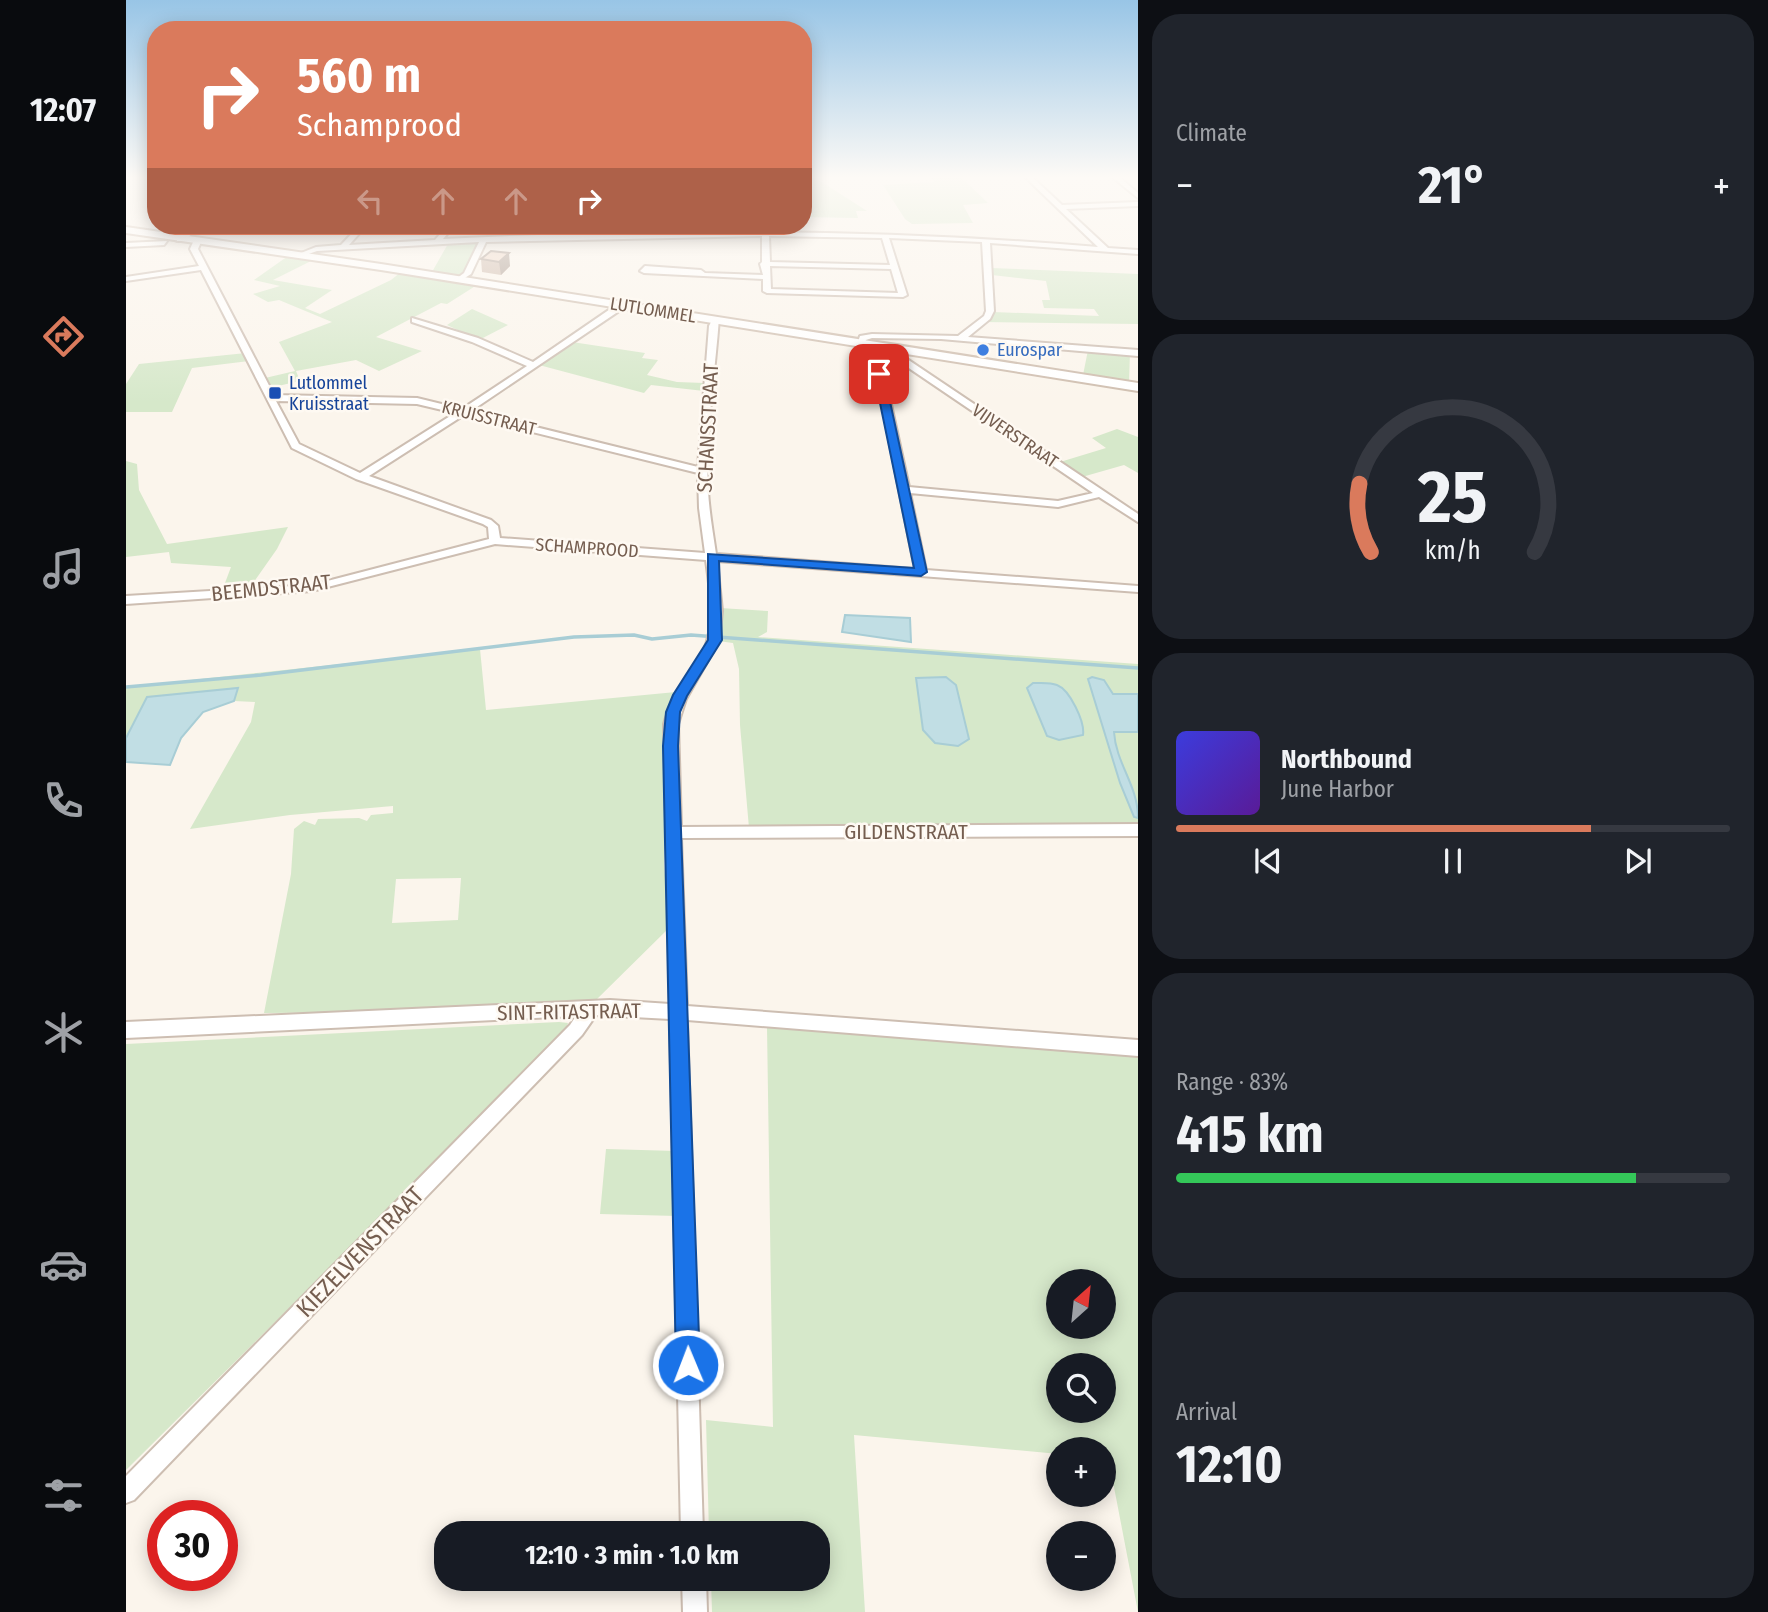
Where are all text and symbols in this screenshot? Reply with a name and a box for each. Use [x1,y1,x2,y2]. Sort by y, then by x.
text: 560 m [297,46,421,105]
icon: right [182,49,273,140]
text: 12:07 [30,91,96,129]
text: Schamprood [297,106,462,144]
text: Climate [1176,119,1247,147]
text: 21° [1418,154,1488,217]
text: − [1176,163,1193,209]
text: + [1713,163,1730,209]
icon: left [351,182,389,220]
icon: ahead [424,182,462,220]
icon: ahead [497,182,535,220]
icon: right [570,182,608,220]
street label: LUTLOMMEL [608,292,698,328]
icon: directions [39,312,88,361]
place label: Eurospar [997,339,1063,361]
marker: Eurospar [975,342,991,358]
pin [849,344,909,404]
icon: arrive [860,355,898,393]
street label: SCHANSSTRAAT [692,362,724,493]
place label: Lutlommel Kruisstraat [289,372,369,415]
marker: Lutlommel Kruisstraat [267,385,283,401]
street label: KRUISSTRAAT [440,396,539,440]
street label: VIJVERSTRAAT [968,399,1063,473]
text: 25 [1417,455,1488,542]
street label: SCHAMPROOD [535,533,639,563]
text: km/h [1425,536,1481,566]
icon: music [39,544,88,593]
street label: BEEMDSTRAAT [210,569,332,607]
text: Northbound [1281,744,1412,775]
text: June Harbor [1281,775,1394,803]
icon: phone [39,776,88,825]
street label: GILDENSTRAAT [844,819,968,845]
icon: previous [1249,842,1287,880]
icon: pause [1434,842,1472,880]
icon: next [1619,842,1657,880]
street label: SINT-RITASTRAAT [497,998,641,1026]
icon: climate [39,1008,88,1057]
text: Range · 83% [1176,1068,1288,1096]
text: 415 km [1176,1103,1324,1166]
street label: KIEZELVENSTRAAT [291,1181,429,1323]
icon: car [39,1240,88,1289]
north arrow [1046,1269,1116,1339]
map controls [1046,1269,1116,1591]
position arrow [651,1328,725,1402]
button: search [1046,1353,1116,1423]
text: Arrival [1176,1398,1237,1426]
text: 12:10 [1176,1433,1283,1496]
button: + [1046,1437,1116,1507]
icon: filters [39,1471,88,1520]
speed limit sign: 30 [147,1500,238,1591]
button: − [1046,1521,1116,1591]
text: 12:10 · 3 min · 1.0 km [525,1540,739,1571]

